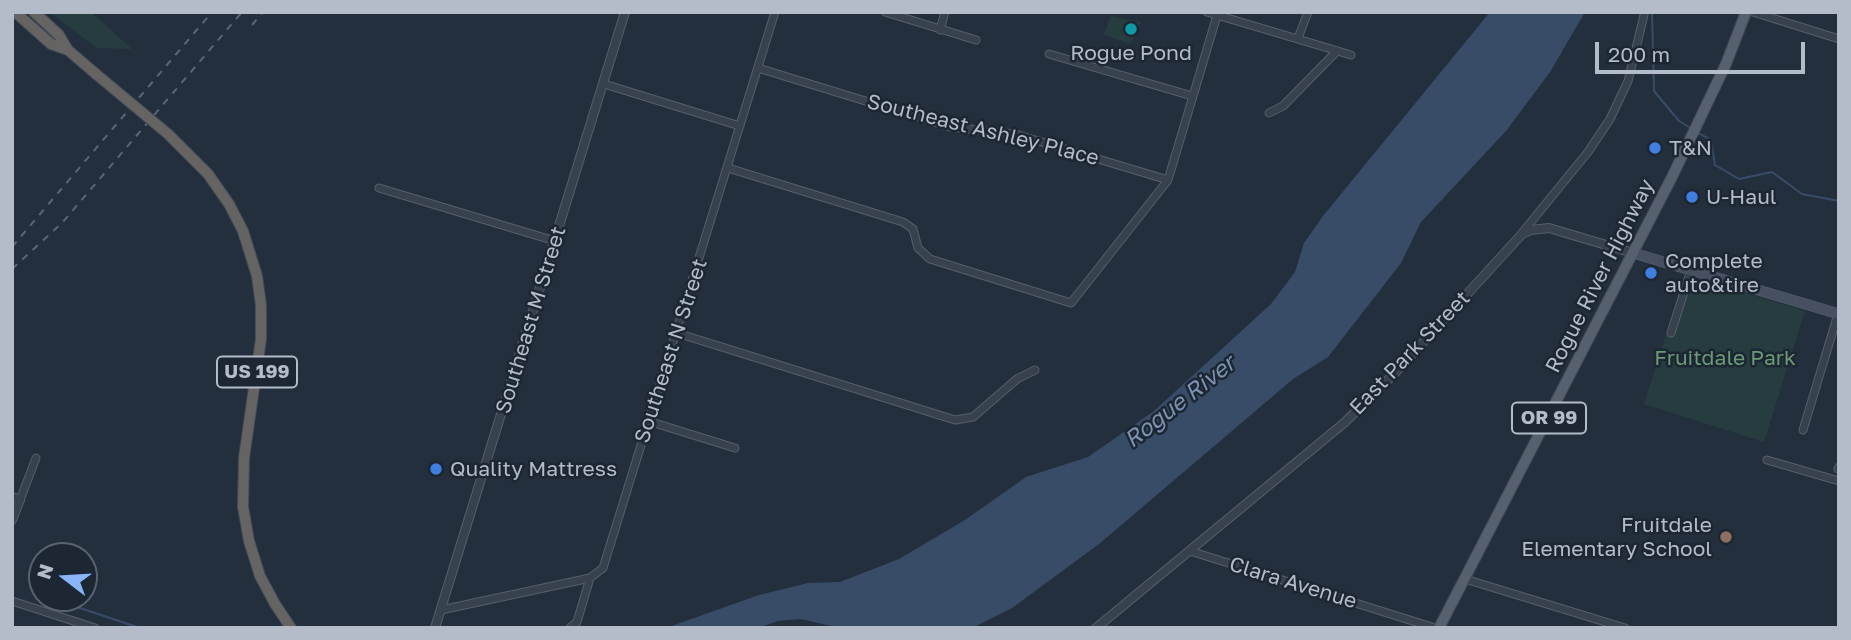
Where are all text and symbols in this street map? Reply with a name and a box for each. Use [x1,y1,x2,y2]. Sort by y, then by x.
marker: Rogue Pond [1123,21,1139,37]
scale bar [1599,28,1809,72]
place label: Rogue Pond [1070,40,1192,66]
text: 200 m [1608,41,1670,67]
street label: Southeast Ashley Place [864,89,1102,171]
place label: T&N [1669,135,1712,161]
marker: T&N [1647,140,1663,156]
street label: Rogue River Highway [1540,175,1660,377]
place label: U-Haul [1706,184,1777,210]
marker: U-Haul [1684,189,1700,205]
street label: Southeast M Street [491,223,571,417]
place label: Complete auto&tire [1665,248,1763,298]
street label: Southeast N Street [629,256,713,446]
marker: Complete auto&tire [1643,265,1659,281]
street label: East Park Street [1345,286,1475,420]
park label: Fruitdale Park [1654,345,1796,371]
water label: Rogue River [1119,350,1241,454]
road number: US 199 [217,356,297,388]
road number: OR 99 [1512,402,1586,434]
place label: Quality Mattress [450,456,617,482]
marker: Quality Mattress [428,461,444,477]
place label: Fruitdale Elementary School [1521,512,1712,562]
marker: Fruitdale Elementary School [1718,529,1734,545]
north arrow [28,542,98,612]
street label: Clara Avenue [1226,552,1360,614]
text: N [31,561,57,582]

